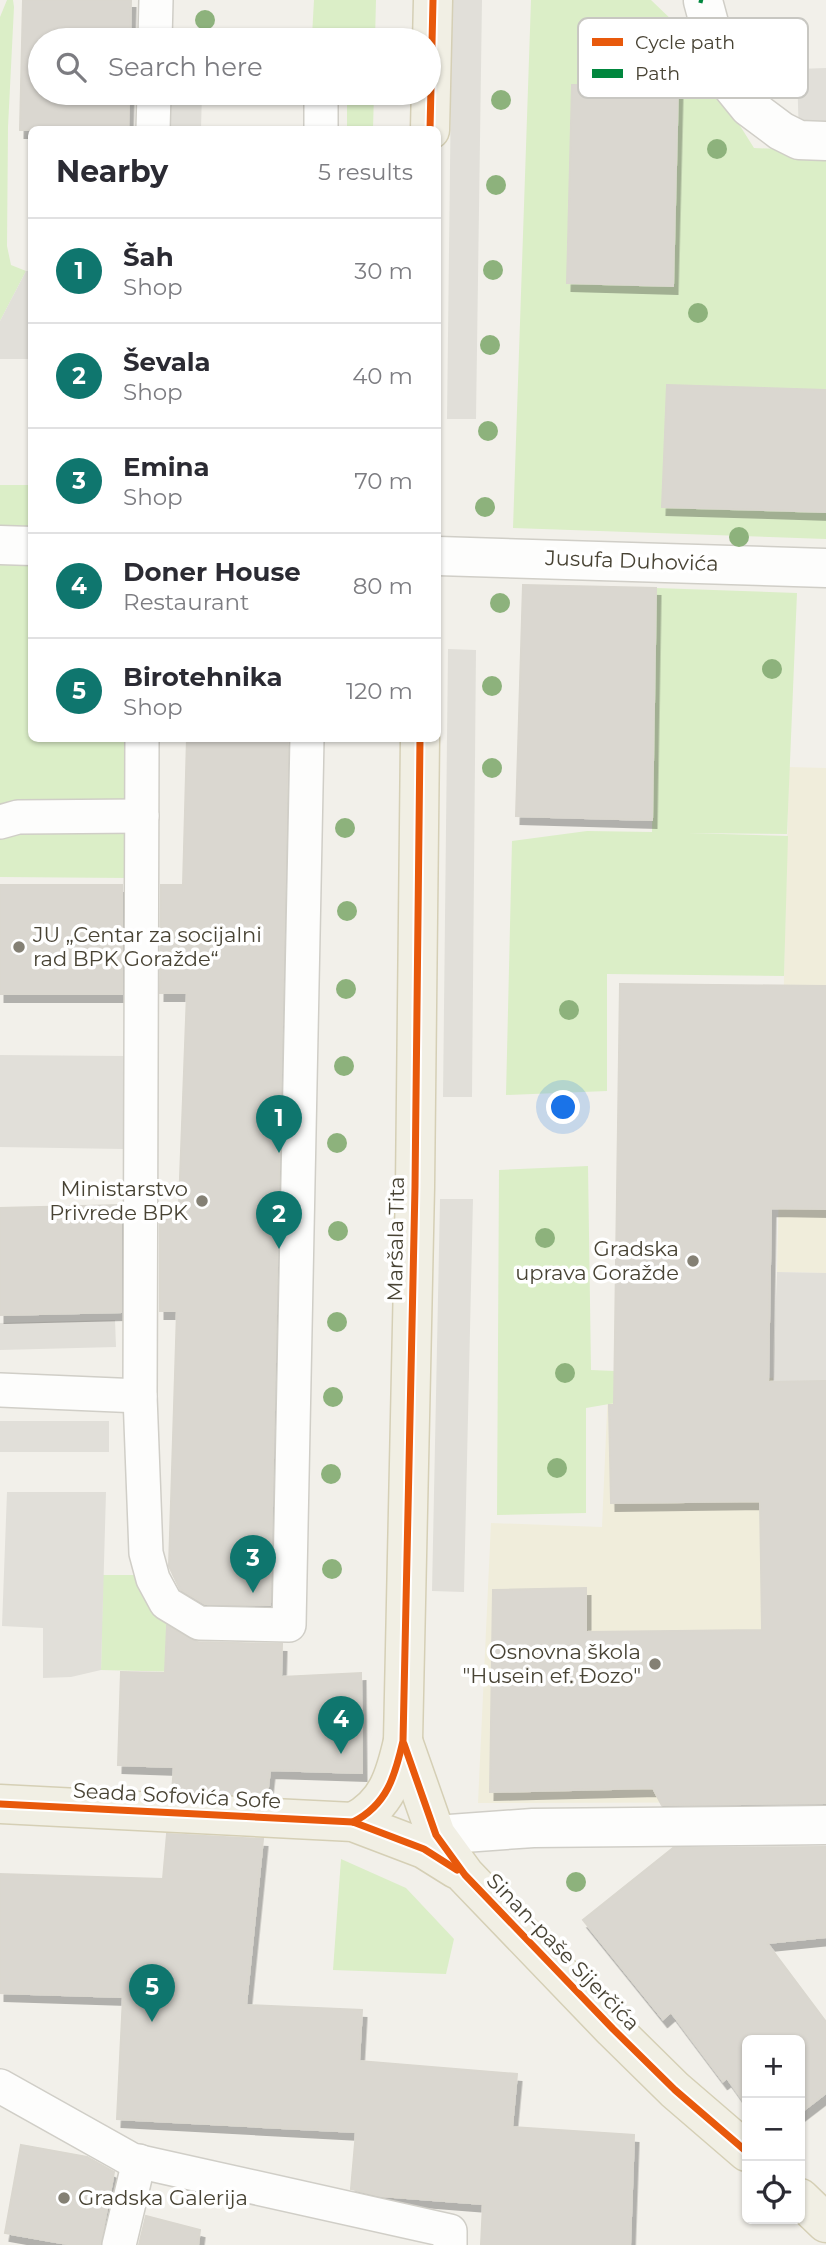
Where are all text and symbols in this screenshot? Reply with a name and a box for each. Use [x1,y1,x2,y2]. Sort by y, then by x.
legend [578,18,808,98]
search box [28,28,441,105]
text: Cycle path [635,31,735,54]
icon: search [52,48,90,86]
text: Search here [108,51,263,83]
text: Path [635,62,680,85]
text: Nearby [56,153,168,190]
text: 5 results [318,158,413,186]
text: Šah [123,241,174,273]
text: 1 [74,257,84,285]
text: 30 m [354,257,413,285]
text: Shop [123,273,183,301]
text: Ševala [123,346,211,378]
text: 2 [72,362,86,390]
text: 40 m [352,362,413,390]
text: Shop [123,378,183,406]
text: Emina [123,451,210,483]
text: 3 [72,467,86,495]
text: 70 m [354,467,413,495]
text: Shop [123,483,183,511]
street label: Jusufa Duhovića [544,545,719,576]
text: Doner House [123,556,301,588]
text: 4 [71,572,87,600]
text: 80 m [353,572,413,600]
text: Restaurant [123,588,249,616]
text: Birotehnika [123,661,283,693]
text: 5 [72,677,86,705]
text: 120 m [346,677,413,705]
text: Shop [123,693,183,721]
place label: JU „Centar za socijalni rad BPK Goražde“ [32,922,262,971]
marker: JU „Centar za socijalni rad BPK Goražde“ [11,939,27,955]
your location [546,1090,580,1124]
pin: 1 [256,1095,302,1153]
place label: Ministarstvo Privrede BPK [49,1176,188,1225]
street label: Maršala Tita [382,1176,409,1302]
pin: 2 [256,1191,302,1249]
marker: Ministarstvo Privrede BPK [194,1193,210,1209]
place label: Gradska uprava Goražde [515,1236,679,1285]
marker: Gradska uprava Goražde [685,1253,701,1269]
pin: 3 [230,1535,276,1593]
place label: Osnovna škola "Husein ef. Đozo" [462,1639,641,1688]
marker: Osnovna škola "Husein ef. Đozo" [647,1656,663,1672]
pin: 4 [318,1696,364,1754]
street label: Seada Sofovića Sofe [72,1778,282,1813]
street label: Sinan-paše Sijerčića [482,1868,645,2036]
pin: 5 [129,1964,175,2022]
map controls [742,2035,805,2224]
button: + [742,2035,805,2098]
button: − [742,2098,805,2161]
button: locate [742,2161,805,2224]
place label: Gradska Galerija [78,2185,248,2210]
marker: Gradska Galerija [56,2190,72,2206]

